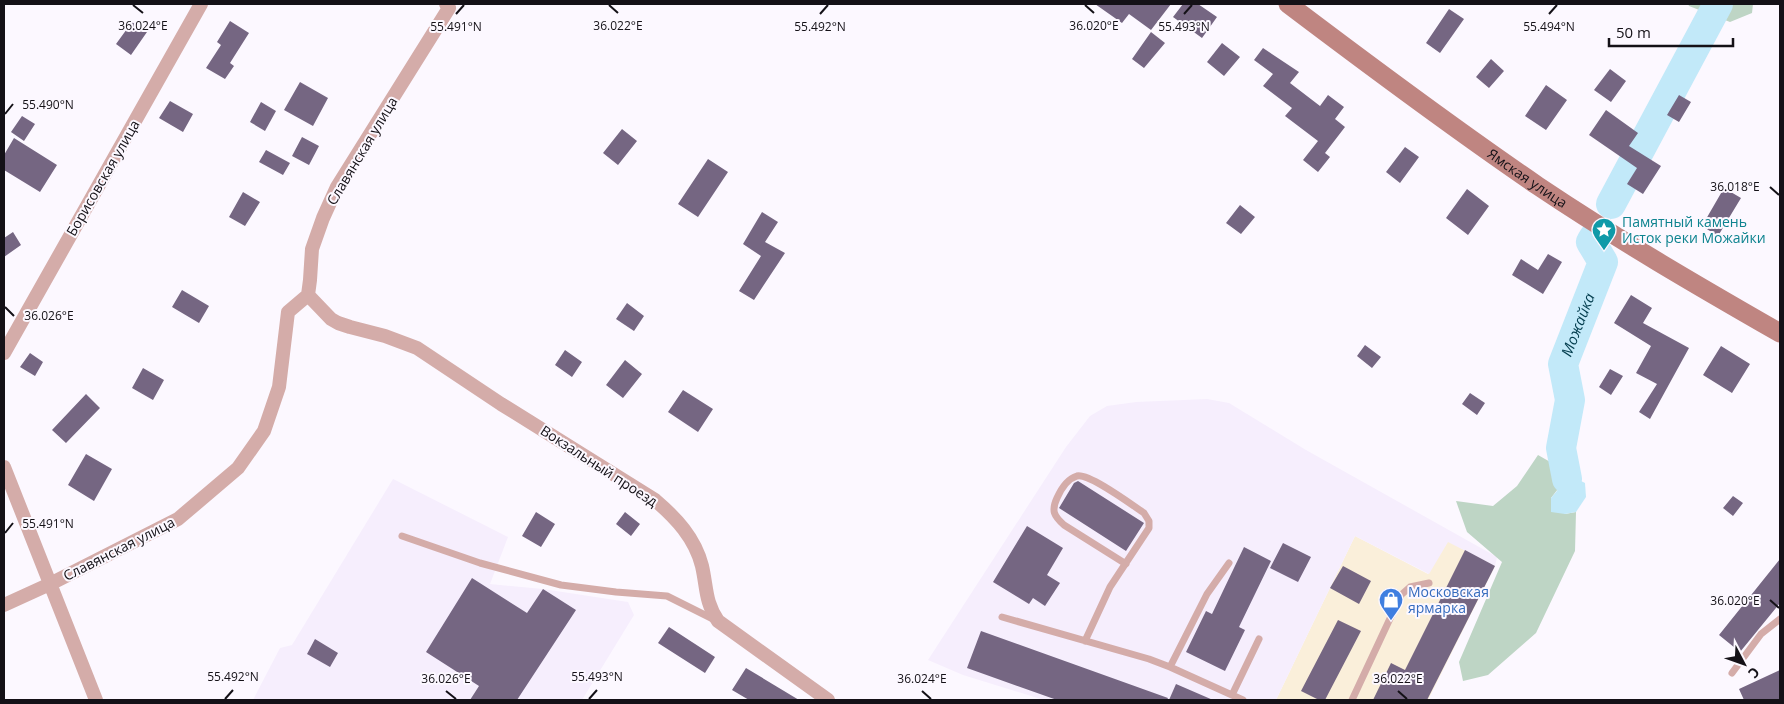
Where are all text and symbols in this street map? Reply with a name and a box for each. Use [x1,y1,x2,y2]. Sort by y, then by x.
scale bar [1609,15,1733,47]
text: 36.024°E [118,17,168,34]
text: 36.022°E [593,17,643,34]
text: 36.020°E [1069,17,1119,34]
text: 55.491°N [430,18,482,35]
text: 55.492°N [794,18,846,35]
text: 55.493°N [1158,18,1210,35]
text: 55.494°N [1523,18,1575,35]
text: 50 m [1616,22,1651,42]
street label: Славянская улица [322,93,401,208]
text: 55.490°N [22,96,74,113]
street label: Борисовская улица [62,116,144,239]
street label: Ямская улица [1484,144,1571,212]
text: 36.018°E [1710,178,1760,195]
place label: Памятный камень Исток реки Можайки [1622,212,1766,247]
place icon: Памятный камень Исток реки Можайки [1591,217,1617,251]
water label: Можайка [1556,290,1599,359]
text: 36.026°E [24,307,74,324]
street label: Вокзальный проезд [537,421,661,511]
street label: Славянская улица [60,512,178,585]
text: 55.491°N [22,515,74,532]
place label: Московская ярмарка [1408,582,1489,617]
shop icon: Московская ярмарка [1378,587,1404,621]
text: 36.020°E [1710,592,1760,609]
north arrow [1719,639,1769,689]
text: С [1744,663,1764,683]
text: 55.492°N [207,668,259,685]
text: 55.493°N [571,668,623,685]
text: 36.026°E [421,670,471,687]
text: 36.024°E [897,670,947,687]
text: 36.022°E [1373,670,1423,687]

